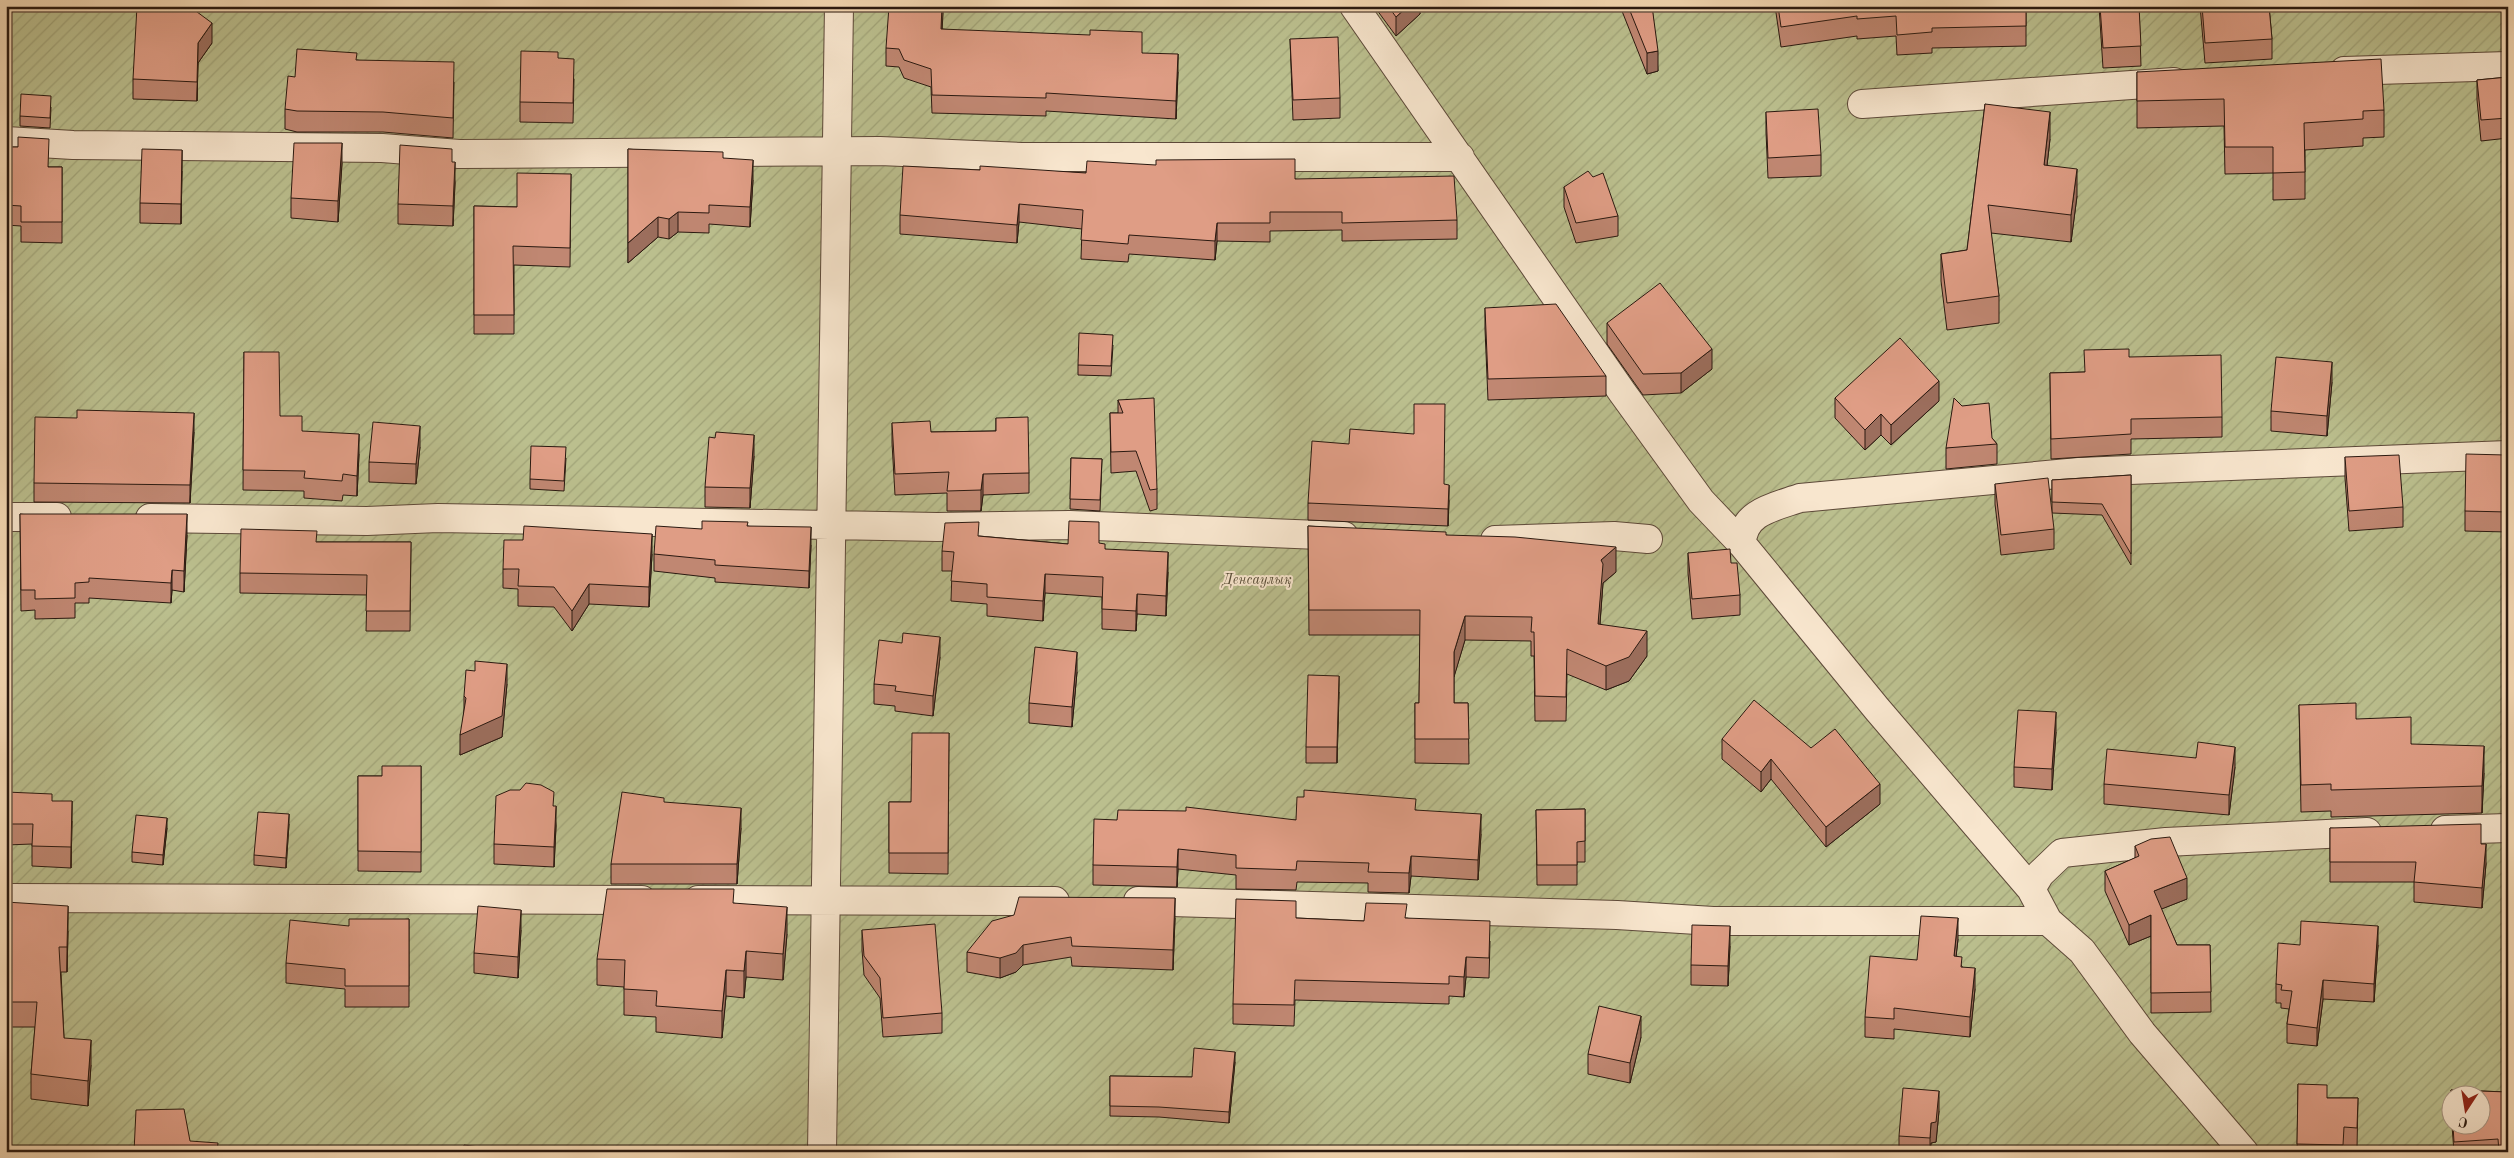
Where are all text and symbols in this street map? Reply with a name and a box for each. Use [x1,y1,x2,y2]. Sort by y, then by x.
park label: Денсаулық [1220,573,1292,588]
north arrow [2442,1086,2492,1136]
text: С [2458,1114,2469,1130]

